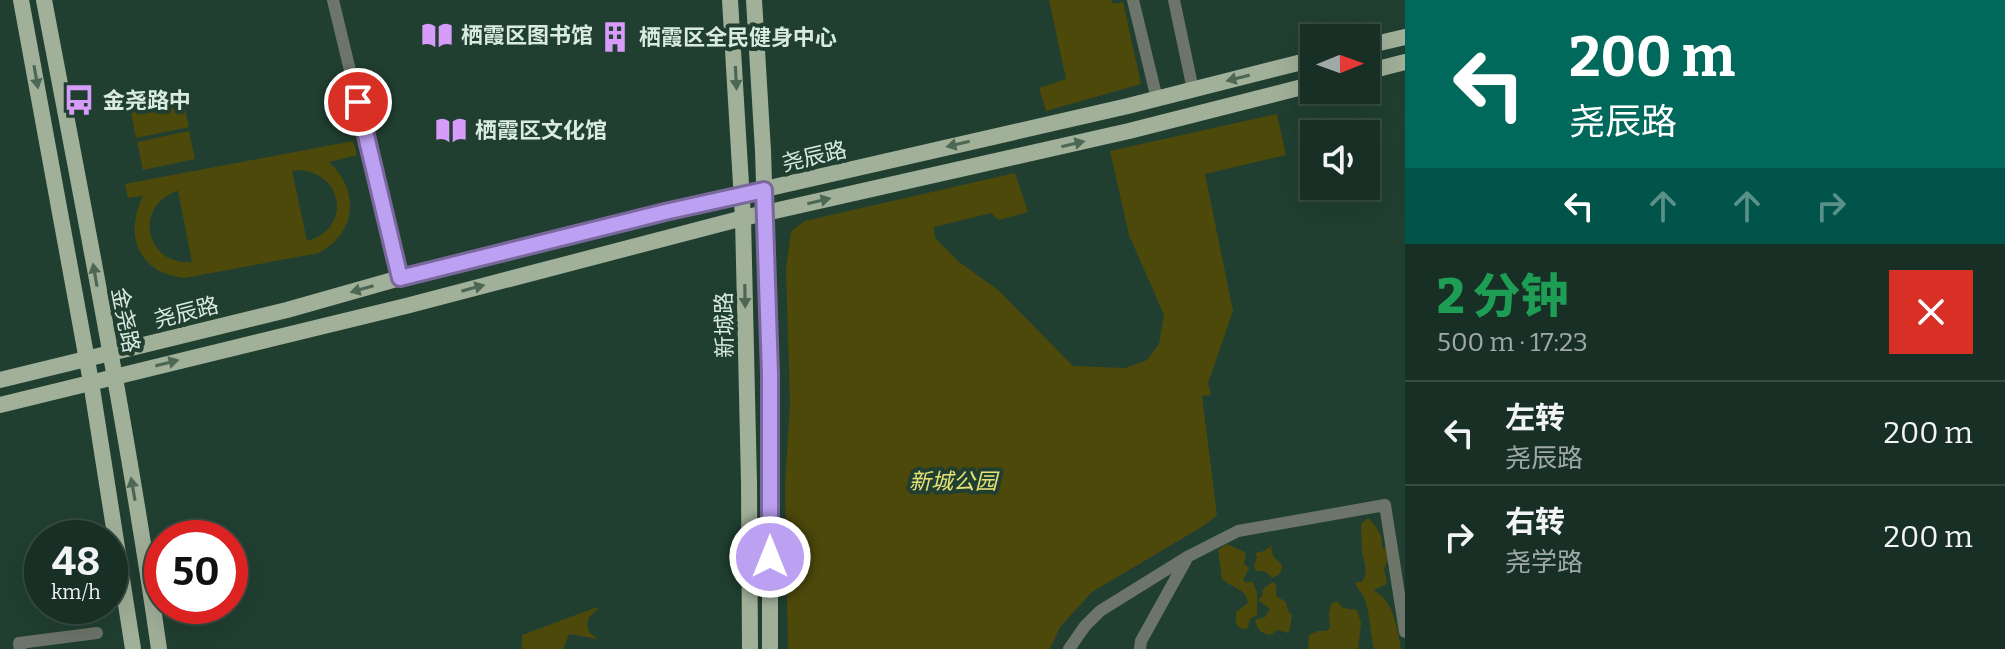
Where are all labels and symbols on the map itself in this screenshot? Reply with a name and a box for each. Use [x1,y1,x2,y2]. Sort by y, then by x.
library icon: 栖霞区图书馆 [420,18,454,52]
building icon: 栖霞区全民健身中心 [598,20,632,54]
place label: 栖霞区图书馆 [461,22,593,49]
place label: 栖霞区全民健身中心 [639,24,837,51]
north arrow [1300,24,1380,104]
one-way arrow [30,64,42,89]
one-way arrow [729,66,742,91]
pin [324,68,392,136]
one-way arrow [1226,73,1251,85]
bus stop icon: 金尧路中 [62,83,96,117]
place label: 金尧路中 [103,87,191,114]
library icon: 栖霞区文化馆 [434,113,468,147]
place label: 栖霞区文化馆 [475,117,607,144]
street label: 尧辰路 [779,136,849,177]
one-way arrow [1061,137,1086,149]
one-way arrow [945,138,970,151]
one-way arrow [807,194,832,207]
one-way arrow [89,263,101,288]
one-way arrow [461,282,486,294]
one-way arrow [350,283,374,296]
one-way arrow [739,284,751,309]
street label: 金尧路 [106,285,145,355]
street label: 尧辰路 [151,291,221,334]
street label: 新城路 [710,292,739,358]
one-way arrow [154,357,179,369]
park label: 新城公园 [909,468,1000,495]
one-way arrow [127,476,139,501]
position arrow [728,515,812,599]
speed limit sign: 50 [144,520,248,624]

